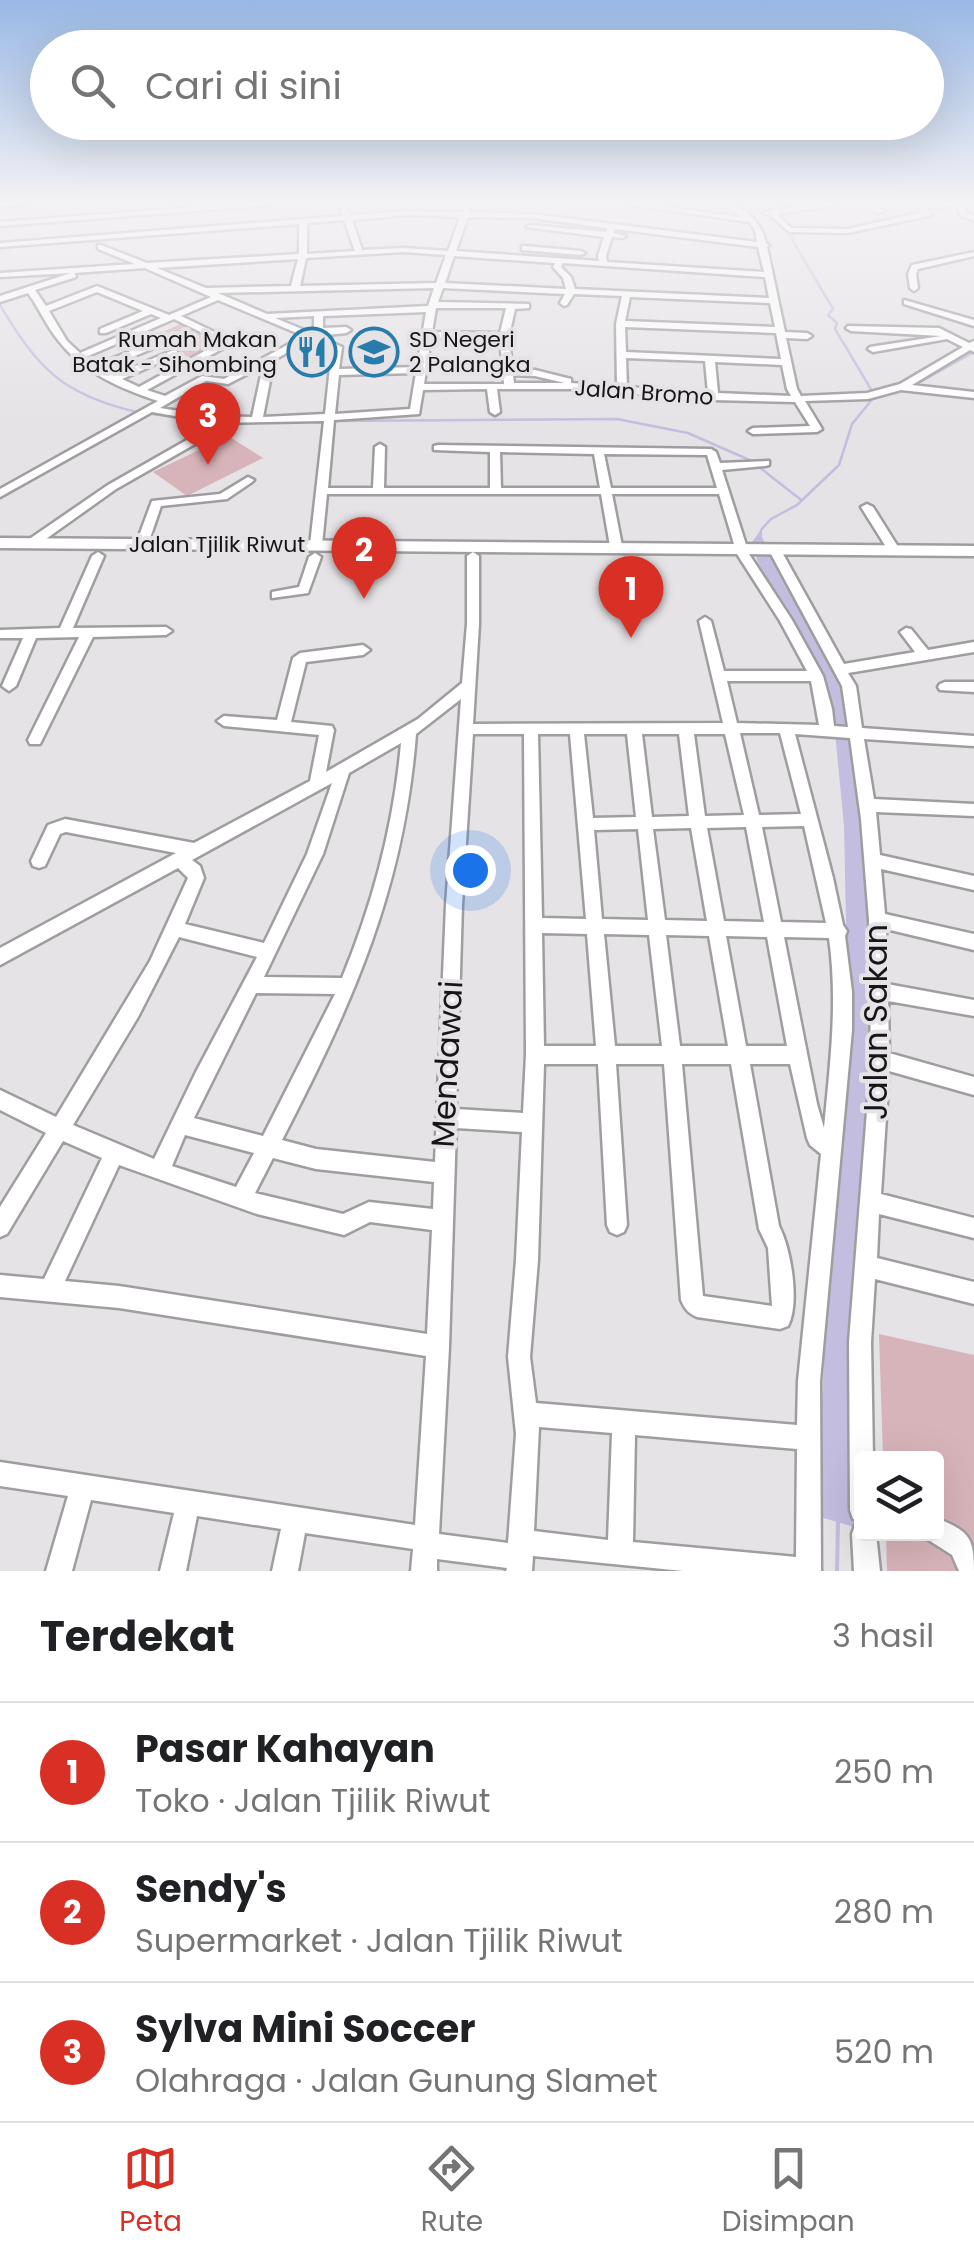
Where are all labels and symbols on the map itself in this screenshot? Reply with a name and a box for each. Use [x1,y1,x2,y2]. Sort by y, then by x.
place label: Rumah Makan Batak - Sihombing [72,324,277,380]
place label: SD Negeri 2 Palangka [409,324,531,380]
restaurant icon: Rumah Makan Batak - Sihombing [286,326,338,378]
school or university icon: SD Negeri 2 Palangka [348,326,400,378]
street label: Jalan Bromo [573,372,715,413]
pin: 3 [176,382,240,465]
pin: 2 [332,516,396,599]
street label: Jalan Tjilik Riwut [129,529,305,560]
pin: 1 [598,556,664,638]
your location [445,845,496,896]
street label: Jalan Sakan [853,924,898,1120]
street label: Mendawai [420,979,473,1148]

